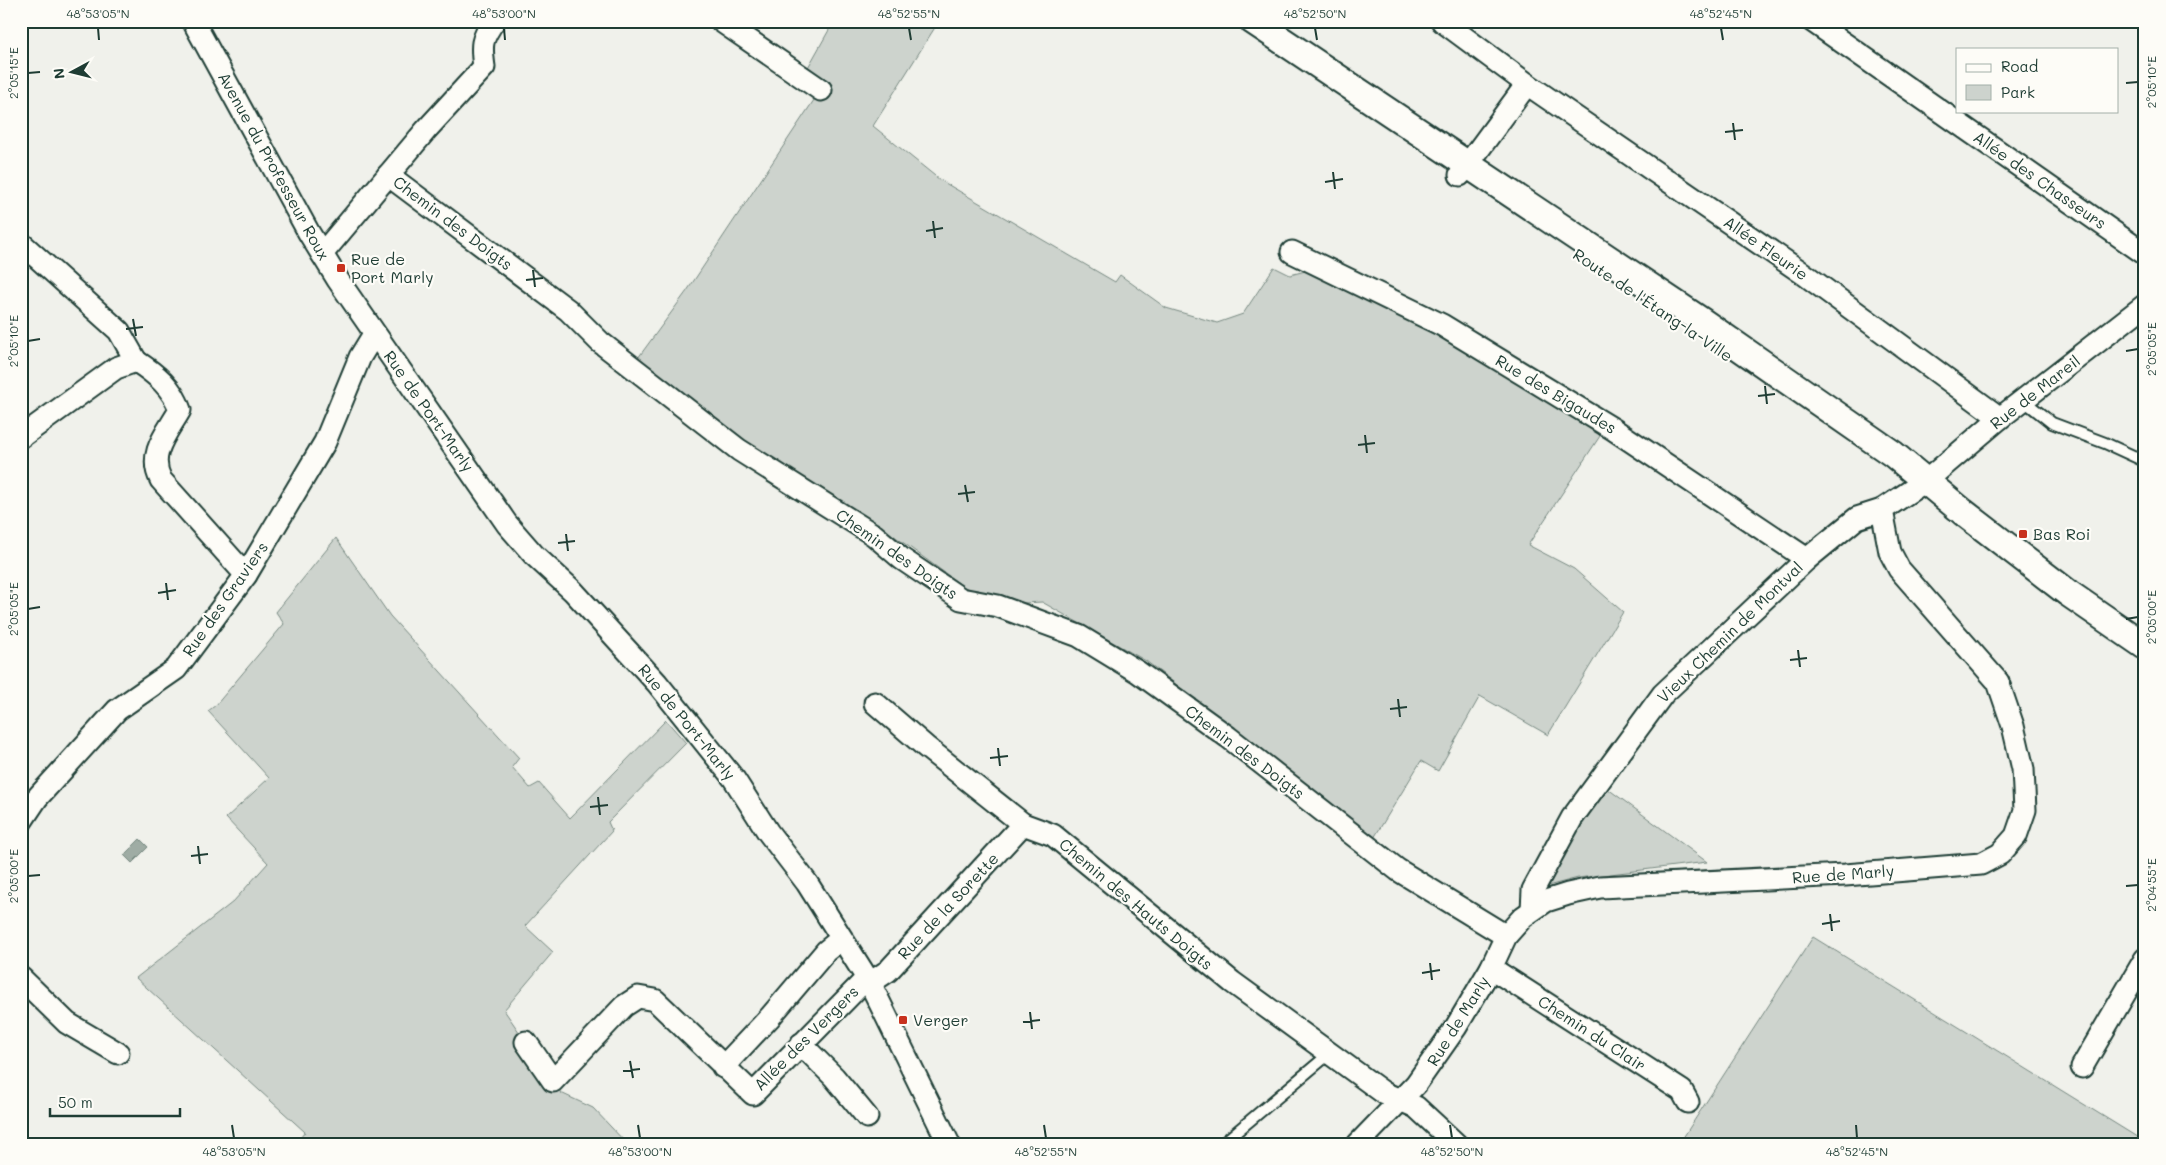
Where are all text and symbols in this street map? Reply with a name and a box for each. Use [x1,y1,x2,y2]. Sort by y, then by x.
text: 48°53'05"N [66,5,130,21]
text: 48°53'00"N [472,5,536,21]
text: 48°52'55"N [878,5,940,21]
text: 48°52'50"N [1284,5,1346,21]
text: 48°52'45"N [1690,5,1752,21]
text: 2°05'15"E [5,47,21,99]
north arrow [48,48,98,98]
legend [1956,48,2118,112]
text: Road [2001,56,2038,76]
text: 2°05'10"E [2143,56,2159,108]
text: N [49,67,69,80]
street label: Avenue du Professeur Roux [214,68,335,264]
text: Park [2001,82,2035,102]
street label: Allée des Chasseurs [1970,126,2111,233]
street label: Chemin des Doigts [389,171,517,274]
street label: Allée Fleurie [1720,211,1813,284]
street label: Route de l'Étang-la-Ville [1569,243,1737,366]
place label: Rue de Port Marly [351,248,434,287]
marker: Rue de Port Marly [335,262,347,274]
text: 2°05'10"E [5,315,21,367]
text: 2°05'05"E [2143,322,2159,376]
street label: Rue de Port-Marly [380,346,479,475]
street label: Rue des Bigaudes [1492,349,1621,438]
street label: Rue de Mareil [1985,350,2084,433]
street label: Chemin des Doigts [832,504,962,604]
place label: Bas Roi [2033,523,2090,544]
marker: Bas Roi [2017,528,2029,540]
street label: Rue des Graviers [177,537,272,660]
street label: Vieux Chemin de Montval [1652,556,1807,707]
text: 2°05'05"E [5,582,21,636]
text: 2°05'00"E [2143,590,2159,644]
street label: Rue de Port-Marly [634,659,741,784]
street label: Chemin des Doigts [1181,700,1309,803]
street label: Chemin des Hauts Doigts [1055,833,1218,974]
street label: Rue de la Sorette [893,848,1003,964]
text: 2°05'00"E [5,849,21,903]
text: 2°04'55"E [2143,858,2159,912]
street label: Rue de Marly [1791,859,1895,888]
street label: Rue de Marly [1422,972,1494,1070]
street label: Allée des Vergers [749,981,863,1095]
street label: Chemin du Clair [1534,990,1650,1075]
place label: Verger [913,1009,968,1030]
marker: Verger [897,1014,909,1026]
scale bar [50,1085,180,1117]
text: 50 m [58,1092,93,1112]
text: 48°53'05"N [202,1143,266,1159]
text: 48°53'00"N [608,1143,672,1159]
text: 48°52'55"N [1015,1143,1077,1159]
text: 48°52'50"N [1421,1143,1483,1159]
text: 48°52'45"N [1826,1143,1888,1159]

